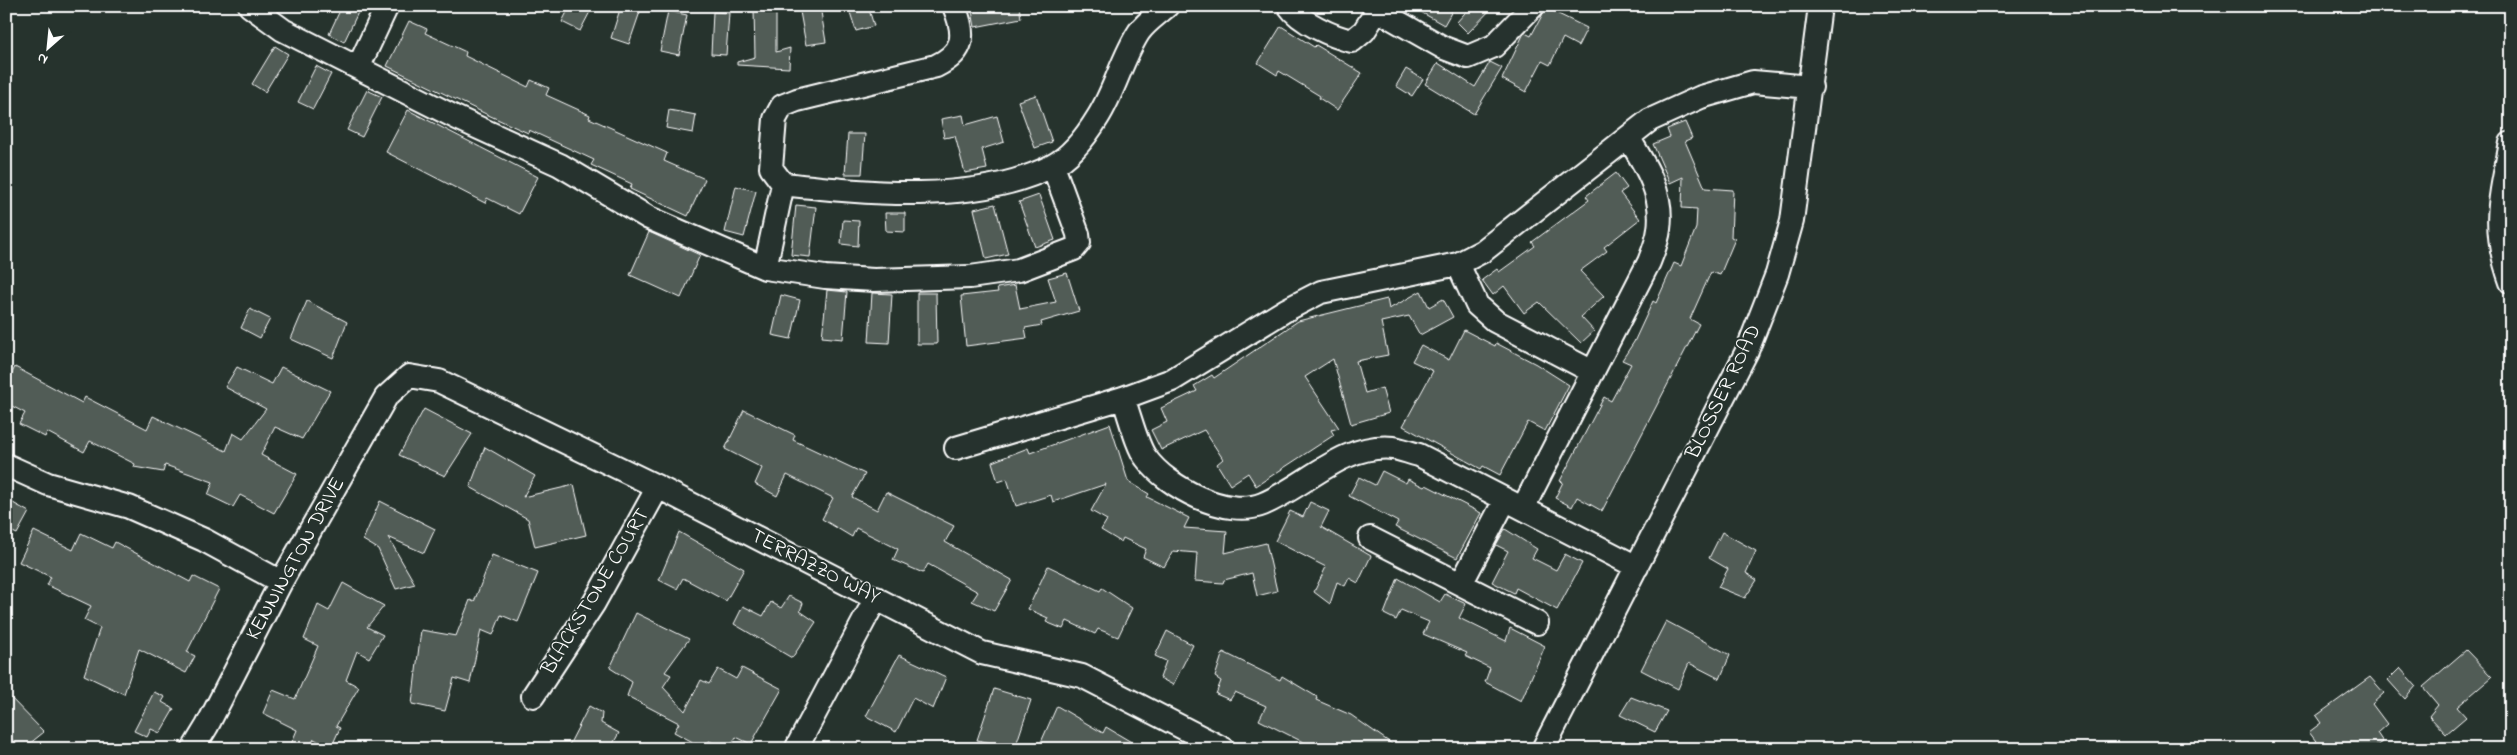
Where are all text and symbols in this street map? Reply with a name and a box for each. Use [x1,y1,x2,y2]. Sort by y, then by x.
north arrow [22,22,72,72]
text: N [34,47,52,70]
street label: BLOSSER ROAD [1678,320,1770,465]
street label: KENNINGTON DRIVE [239,472,353,646]
street label: BLACKSTONE COURT [534,503,658,682]
street label: TERRAZZO WAY [745,521,885,613]

